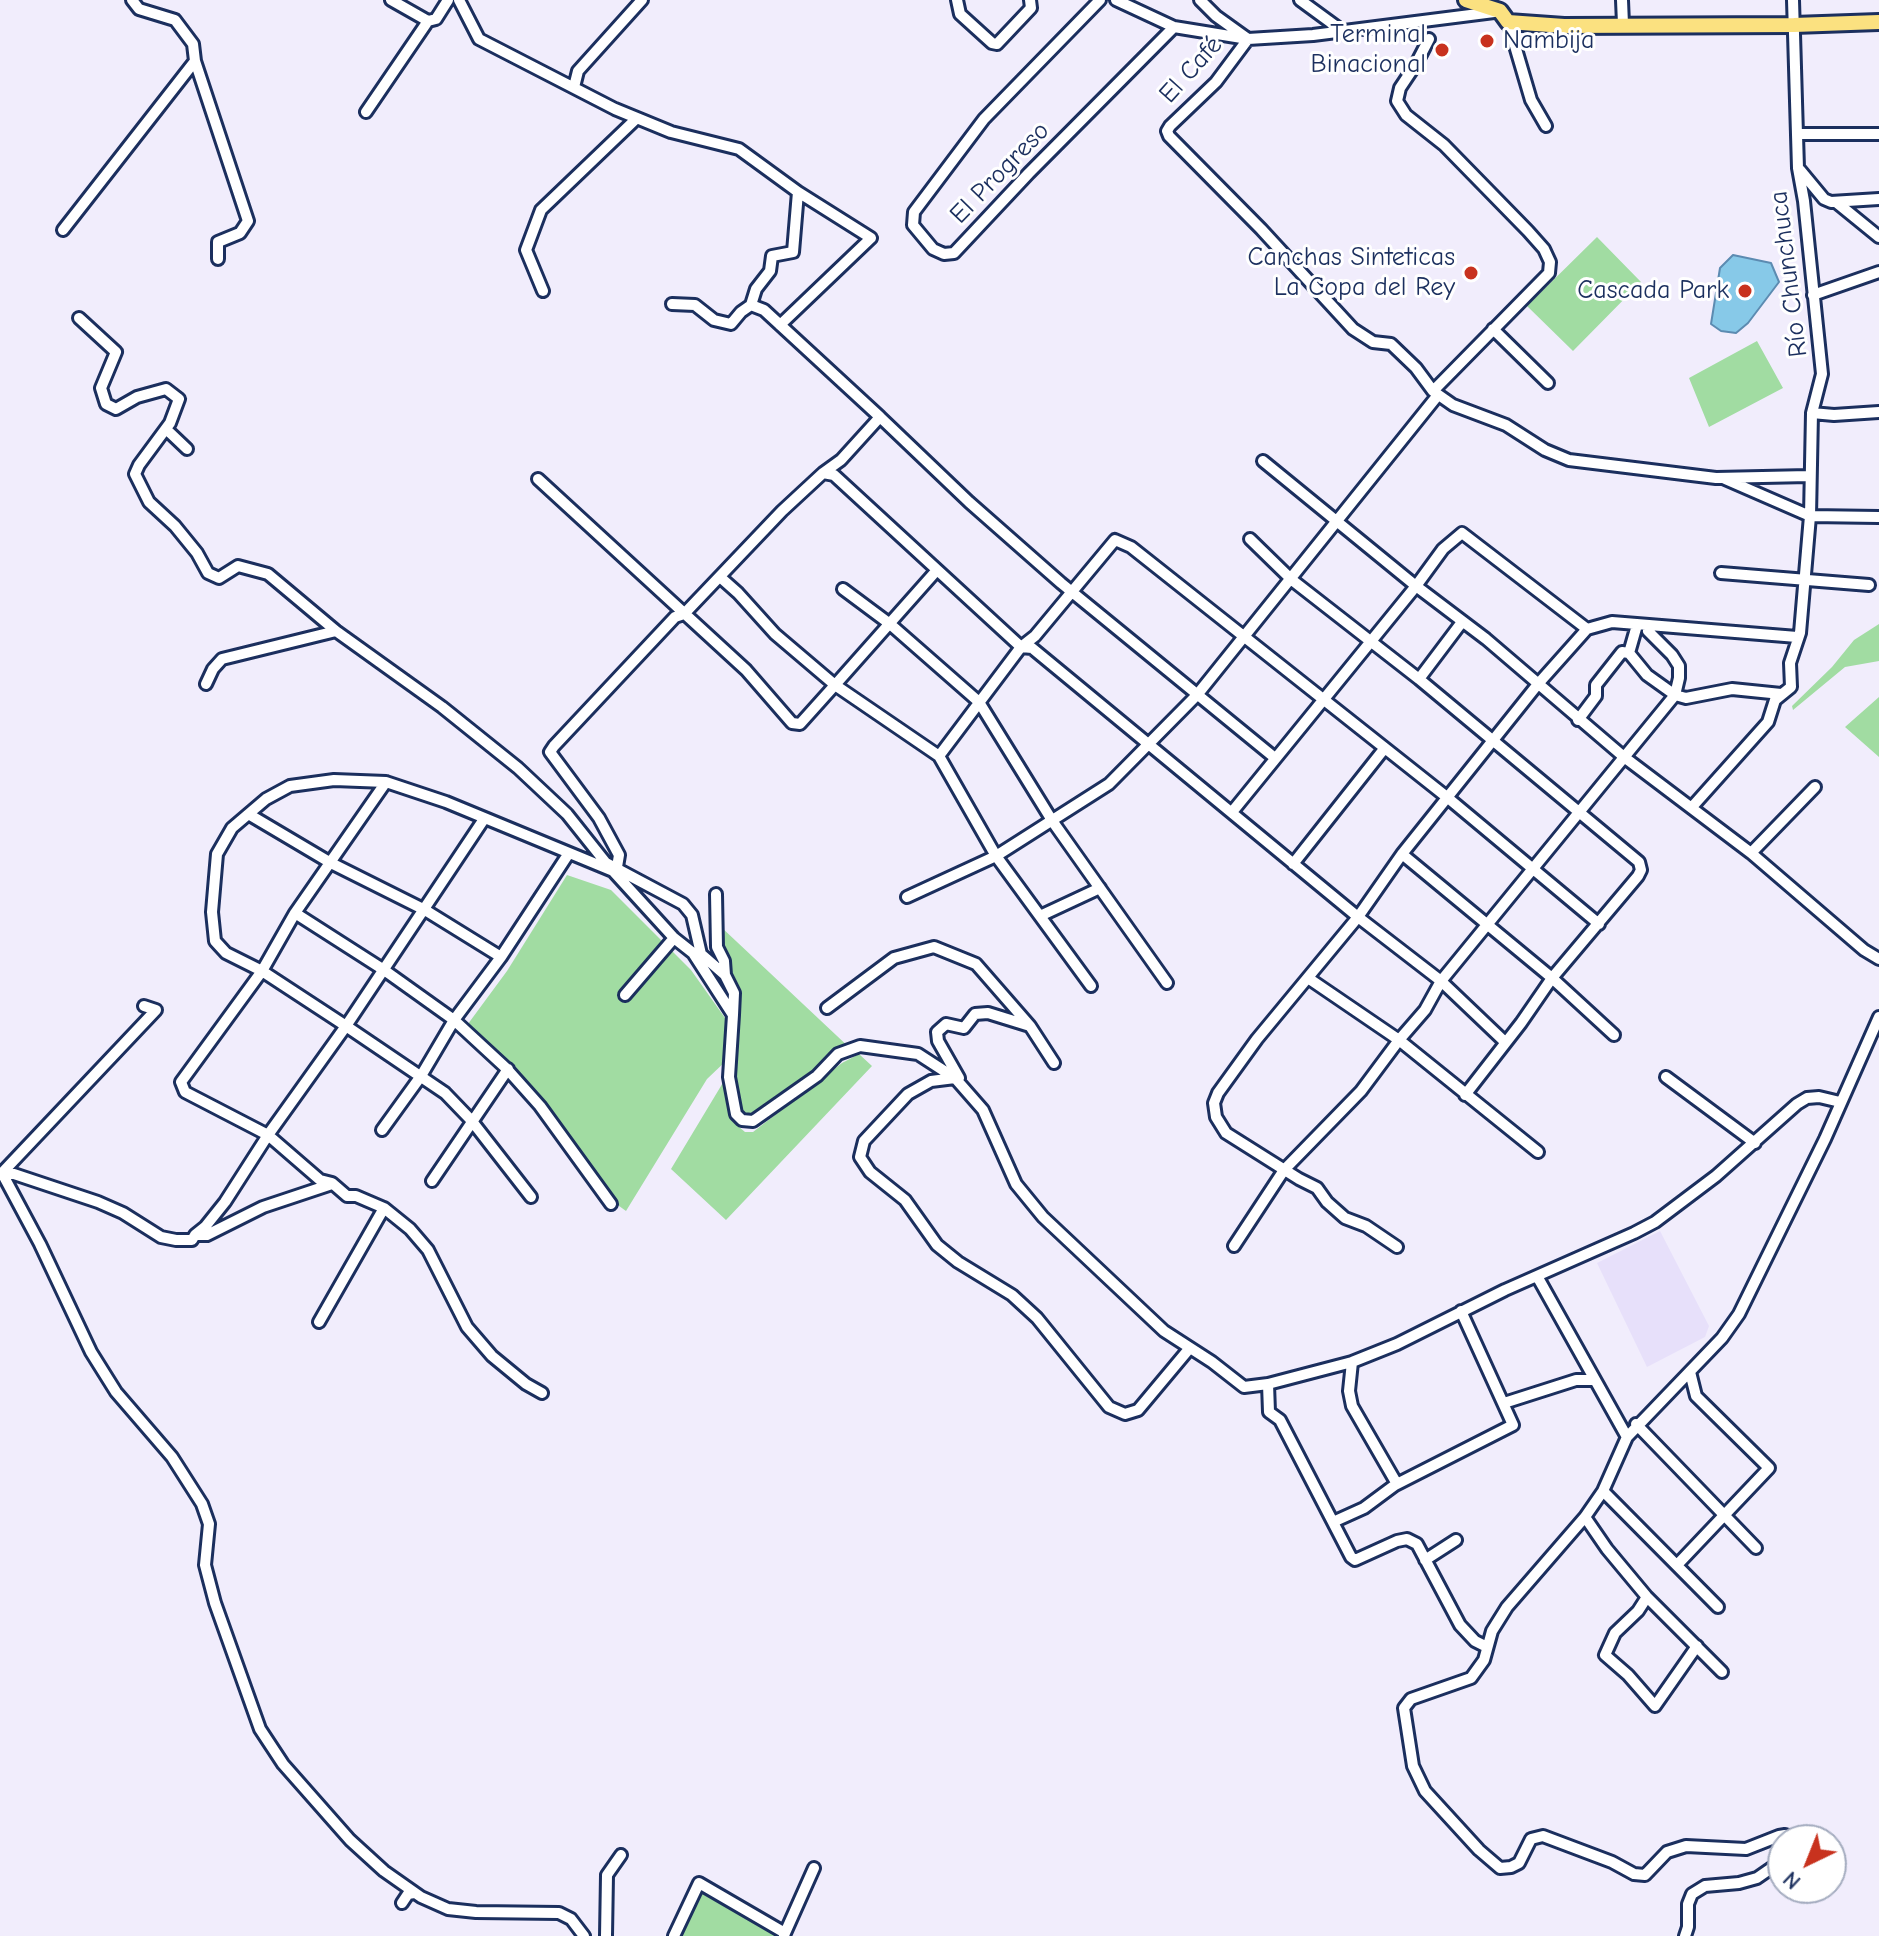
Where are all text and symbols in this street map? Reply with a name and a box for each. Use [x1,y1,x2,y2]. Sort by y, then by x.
place label: Terminal Binacional [1311,19,1426,80]
place label: Nambija [1503,25,1594,57]
street label: El Café [1153,30,1229,110]
marker: Nambija [1478,32,1496,50]
marker: Terminal Binacional [1433,41,1451,59]
street label: El Progreso [944,116,1056,230]
street label: Río Chunchuca [1763,189,1815,359]
place label: Canchas Sinteticas La Copa del Rey [1247,242,1455,304]
marker: Canchas Sinteticas La Copa del Rey [1462,264,1480,282]
place label: Cascada Park [1577,275,1729,307]
marker: Cascada Park [1736,282,1754,300]
north arrow [1767,1824,1847,1904]
text: N [1778,1866,1806,1894]

